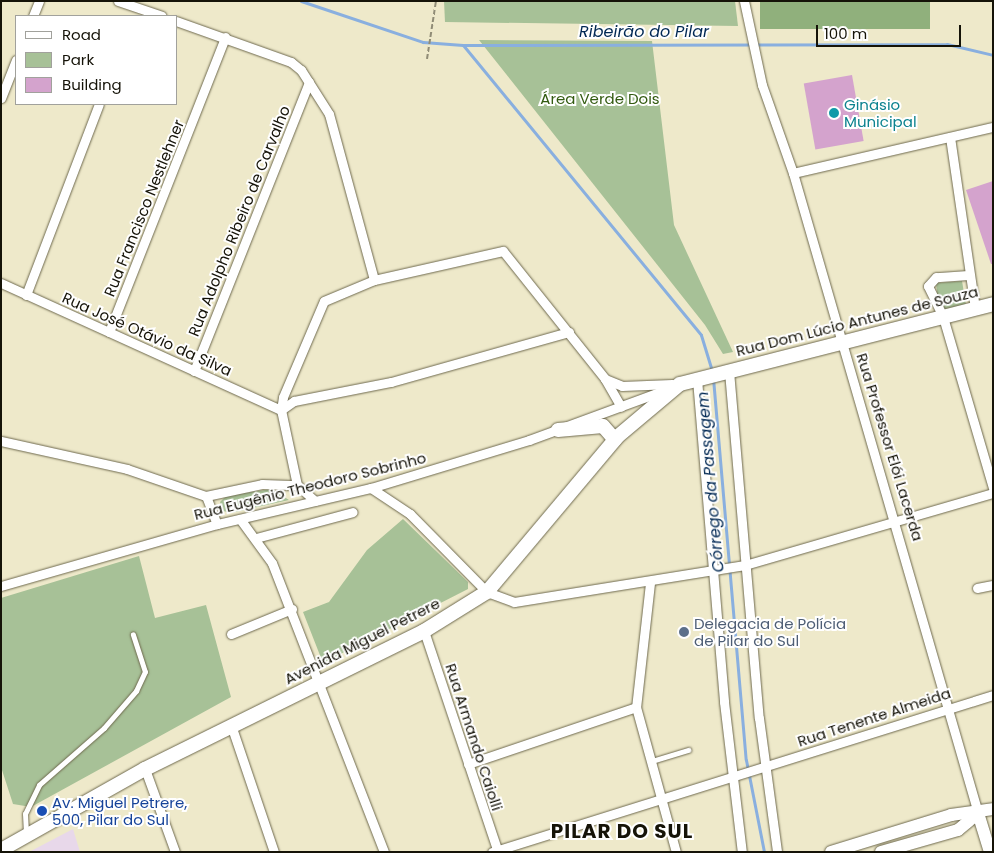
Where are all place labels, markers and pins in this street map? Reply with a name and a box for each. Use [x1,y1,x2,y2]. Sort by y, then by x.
place label: Ginásio Municipal [844,95,917,130]
marker: Ginásio Municipal [828,107,840,119]
place label: Delegacia de Polícia de Pilar do Sul [694,614,846,649]
marker: Delegacia de Polícia de Pilar do Sul [678,626,690,638]
place label: Av. Miguel Petrere, 500, Pilar do Sul [52,793,187,828]
marker: Av. Miguel Petrere, 500, Pilar do Sul [36,805,48,817]

